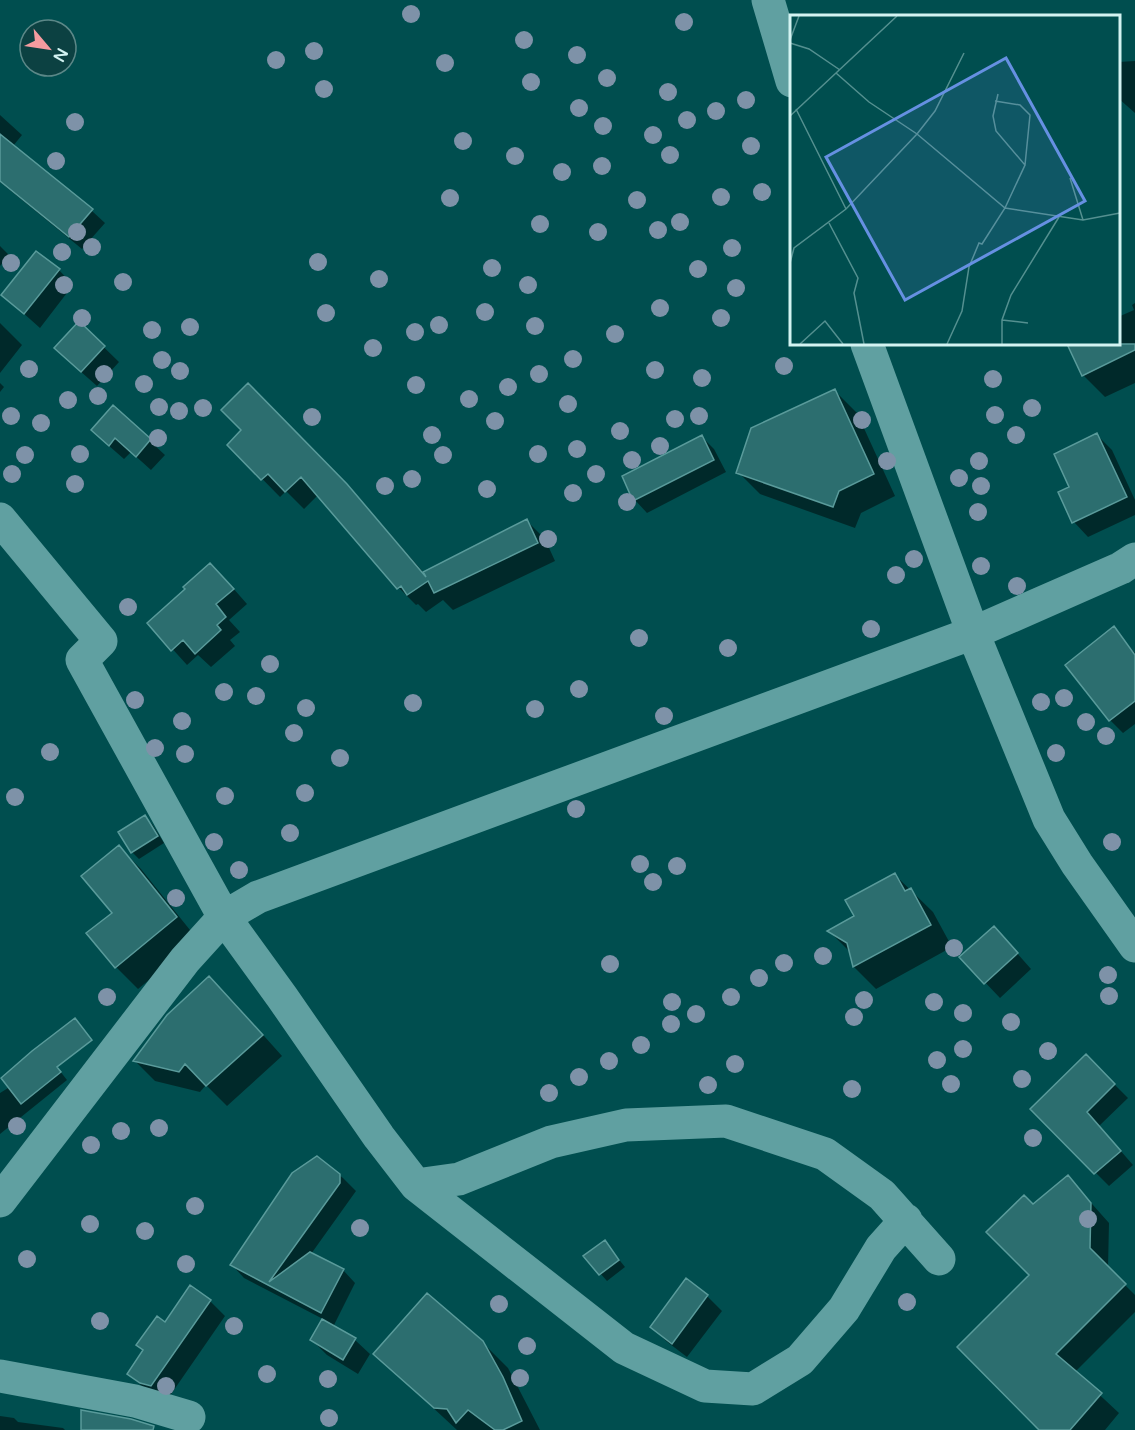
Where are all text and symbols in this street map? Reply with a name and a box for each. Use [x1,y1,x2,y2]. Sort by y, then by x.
inset map [790,15,1120,345]
north arrow [18,18,78,78]
text: N [48,44,72,65]

